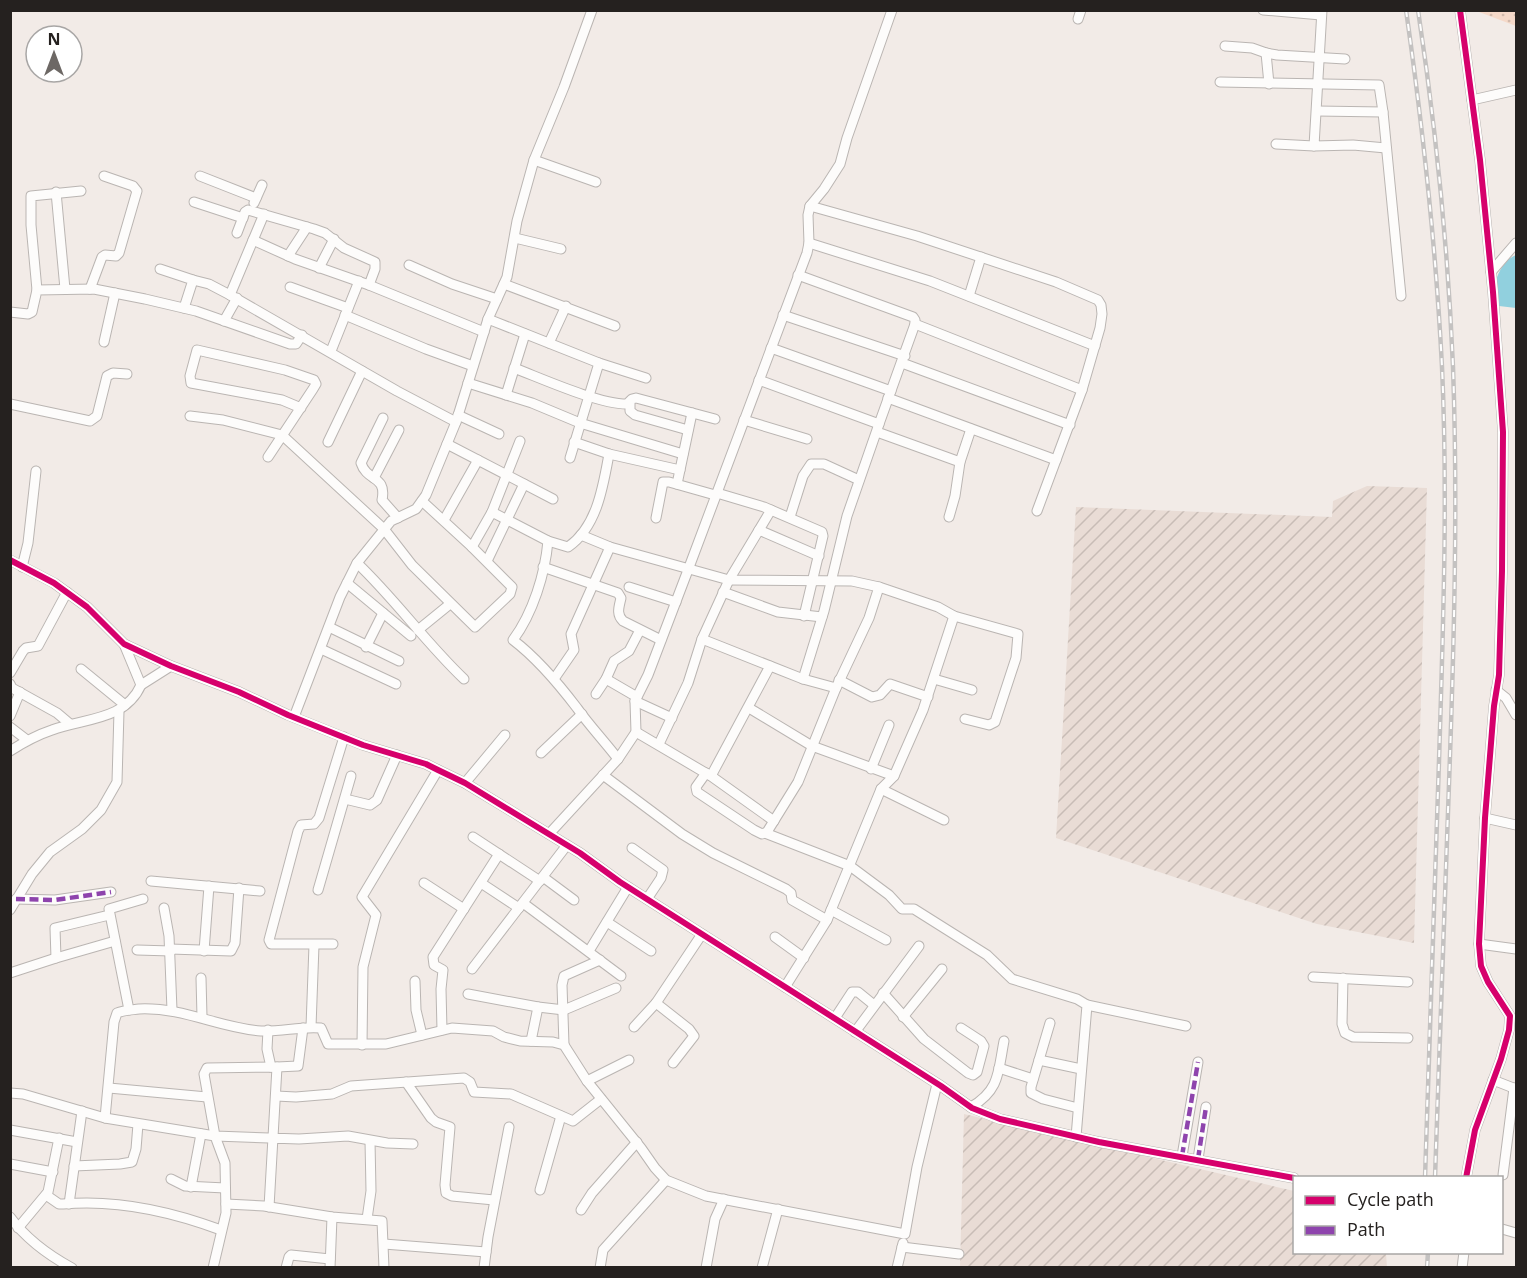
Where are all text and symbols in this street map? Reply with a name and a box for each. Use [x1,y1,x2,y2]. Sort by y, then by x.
north arrow [24,24,84,84]
text: N [47,28,61,50]
legend [1293,1176,1503,1254]
text: Cycle path [1347,1187,1434,1211]
text: Path [1347,1217,1385,1241]

